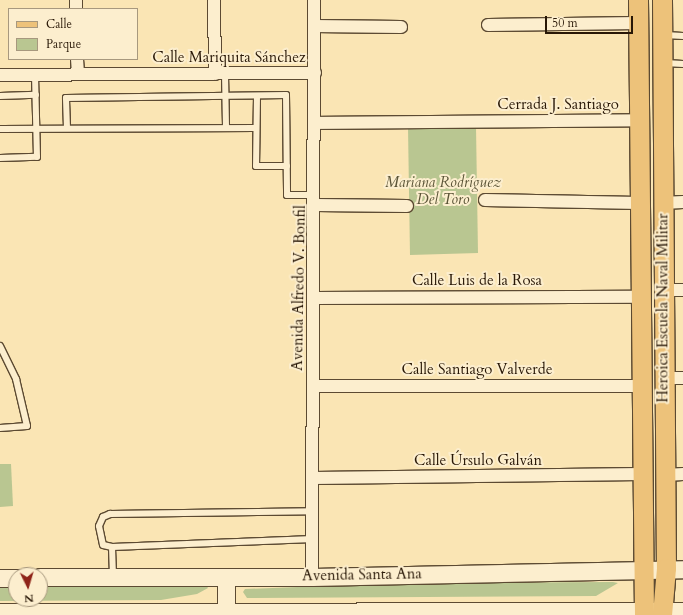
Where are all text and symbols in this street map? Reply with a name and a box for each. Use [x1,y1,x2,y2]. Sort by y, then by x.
legend [8,8,138,60]
scale bar [547,8,635,34]
text: 50 m [552,15,578,31]
text: Calle [46,16,72,32]
text: Parque [46,36,81,52]
street label: Calle Mariquita Sánchez [152,49,306,67]
street label: Cerrada J. Santiago [497,96,619,114]
park label: Mariana Rodríguez Del Toro [385,173,501,208]
street label: Avenida Alfredo V. Bonfil [289,205,309,371]
street label: Heroica Escuela Naval Militar [654,213,672,403]
street label: Calle Luis de la Rosa [412,272,542,290]
street label: Calle Santiago Valverde [402,361,552,379]
street label: Calle Úrsulo Galván [414,452,542,470]
street label: Avenida Santa Ana [302,565,422,585]
north arrow [8,567,48,607]
text: N [24,591,34,606]

